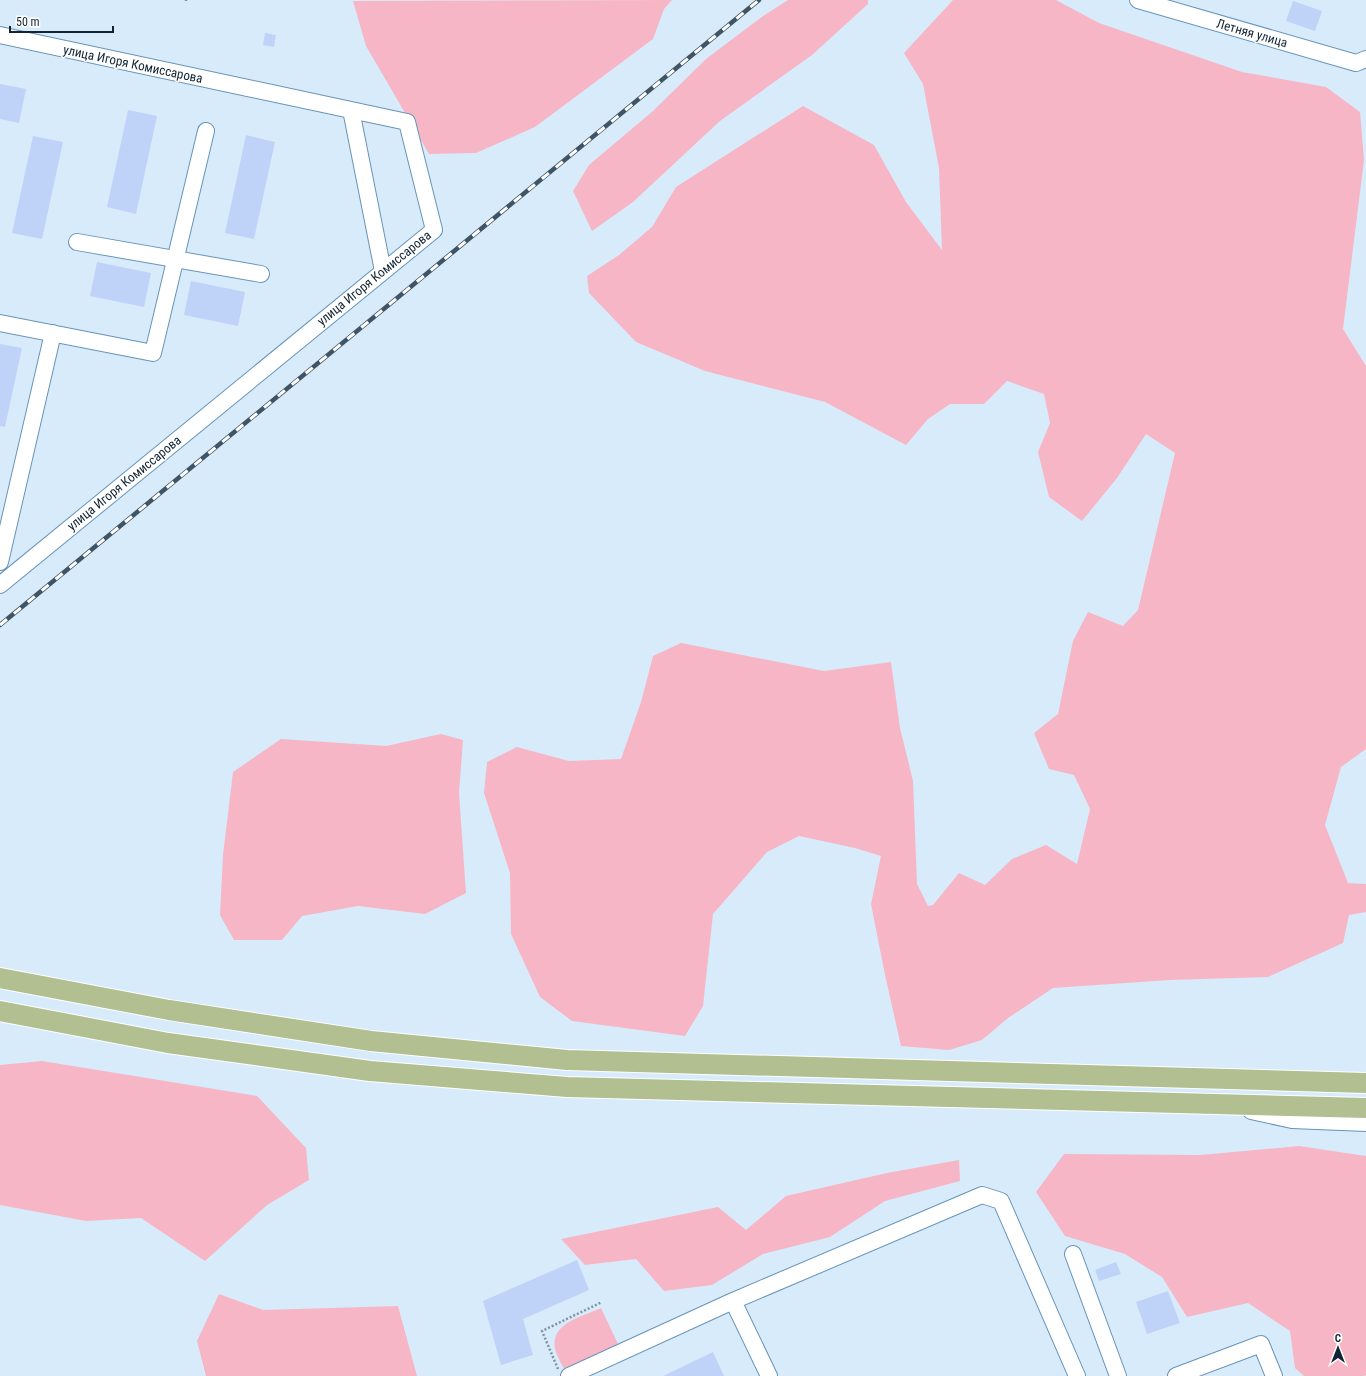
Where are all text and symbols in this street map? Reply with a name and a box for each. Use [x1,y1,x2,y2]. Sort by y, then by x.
scale bar [10,8,113,34]
text: 50 m [16,15,40,29]
street label: Летняя улица [1215,16,1289,50]
street label: улица Игоря Комиссарова [62,42,204,86]
street label: улица Игоря Комиссарова [314,227,434,329]
street label: улица Игоря Комиссарова [64,432,184,534]
north arrow [1318,1328,1358,1368]
text: С [1335,1332,1341,1345]

